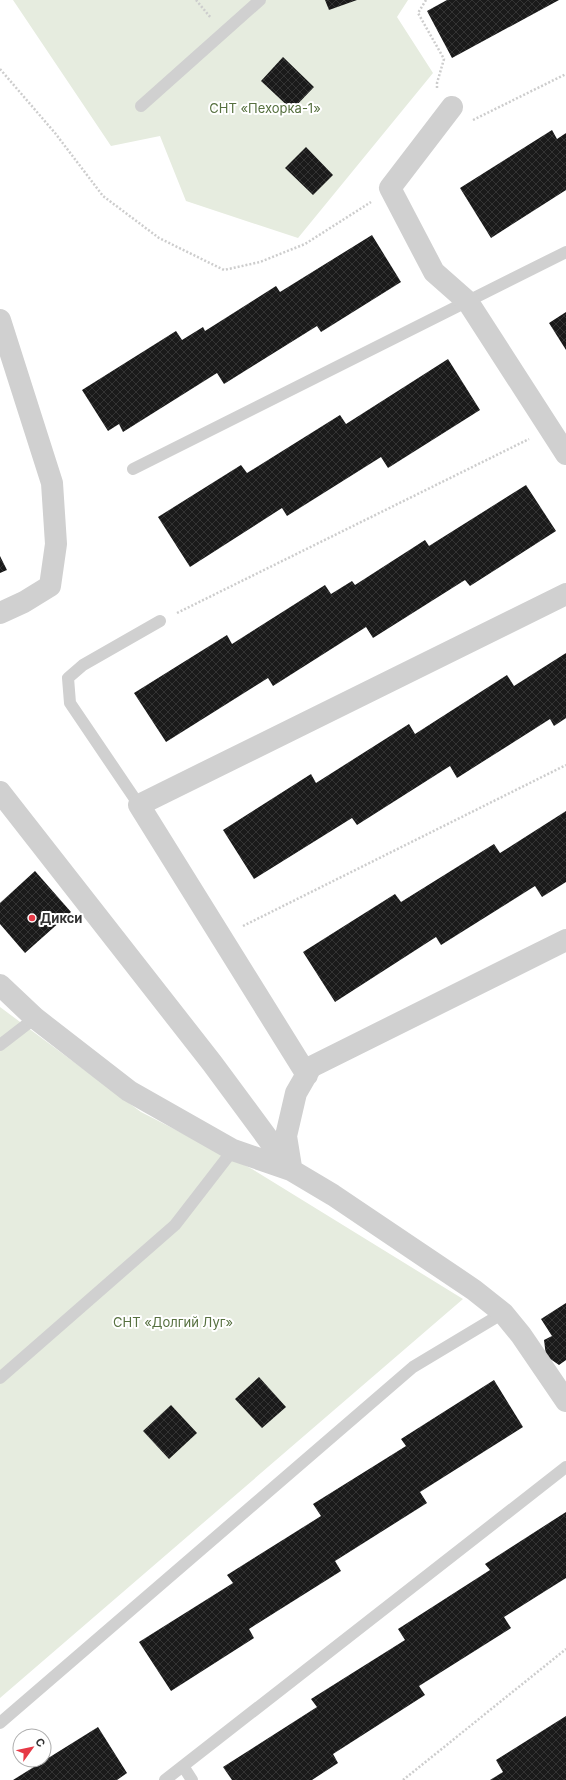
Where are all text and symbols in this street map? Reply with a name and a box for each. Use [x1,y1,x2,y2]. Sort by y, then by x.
park label: СНТ «Пехорка-1» [209,100,321,116]
place label: Дикси [40,910,82,926]
marker: Дикси [27,913,37,923]
park label: СНТ «Долгий Луг» [113,1314,233,1330]
north arrow [12,1728,52,1768]
text: С [32,1735,48,1750]

